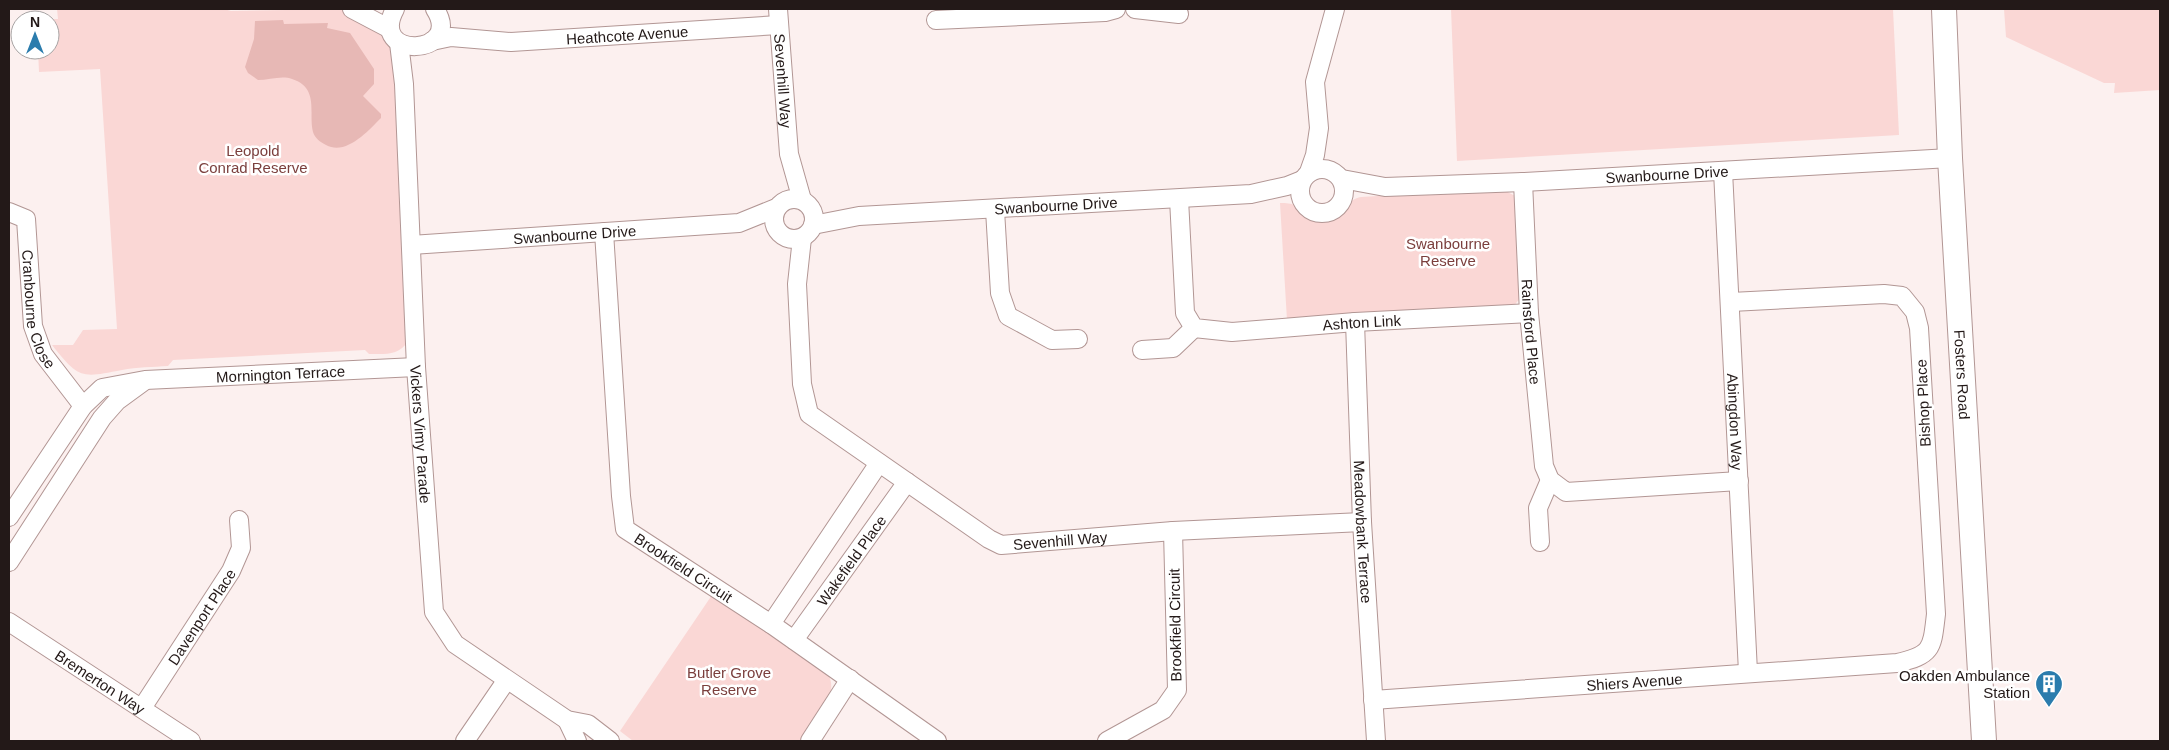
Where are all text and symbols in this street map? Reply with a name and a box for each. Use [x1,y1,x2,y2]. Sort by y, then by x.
north arrow [10,10,60,60]
text: N [30,14,40,30]
street label: Heathcote Avenue [566,22,689,47]
street label: Sevenhill Way [771,33,796,129]
park label: Leopold Conrad Reserve [198,142,308,176]
street label: Swanbourne Drive [1605,162,1729,186]
street label: Swanbourne Drive [994,193,1118,217]
street label: Swanbourne Drive [512,221,637,247]
park label: Swanbourne Reserve [1406,235,1490,269]
street label: Cranbourne Close [20,249,59,372]
street label: Rainsford Place [1519,279,1544,385]
street label: Ashton Link [1322,311,1402,333]
street label: Fosters Road [1952,329,1974,420]
street label: Bishop Place [1912,359,1934,447]
street label: Mornington Terrace [216,362,345,385]
street label: Vickers Vimy Parade [407,364,435,504]
street label: Abingdon Way [1725,373,1746,471]
street label: Meadowbank Terrace [1351,460,1376,604]
street label: Wakefield Place [813,512,889,609]
street label: Sevenhill Way [1012,528,1108,553]
street label: Brookfield Circuit [632,529,737,606]
street label: Davenport Place [164,565,239,668]
street label: Brookfield Circuit [1165,567,1184,682]
street label: Bremerton Way [52,646,149,717]
park label: Butler Grove Reserve [687,664,771,698]
place label: Oakden Ambulance Station [1899,667,2030,701]
building icon: Oakden Ambulance Station [2034,669,2064,708]
street label: Shiers Avenue [1586,670,1683,693]

